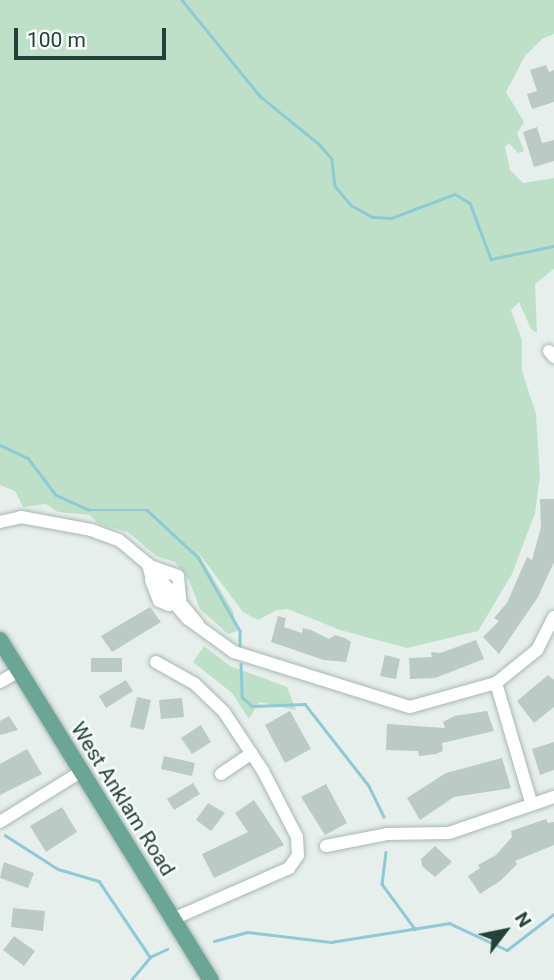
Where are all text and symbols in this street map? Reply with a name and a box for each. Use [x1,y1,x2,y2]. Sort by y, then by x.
scale bar [18,14,170,58]
text: 100 m [27,28,86,52]
street label: West Anklam Road [66,717,180,881]
north arrow [470,896,540,966]
text: N [510,908,537,931]

